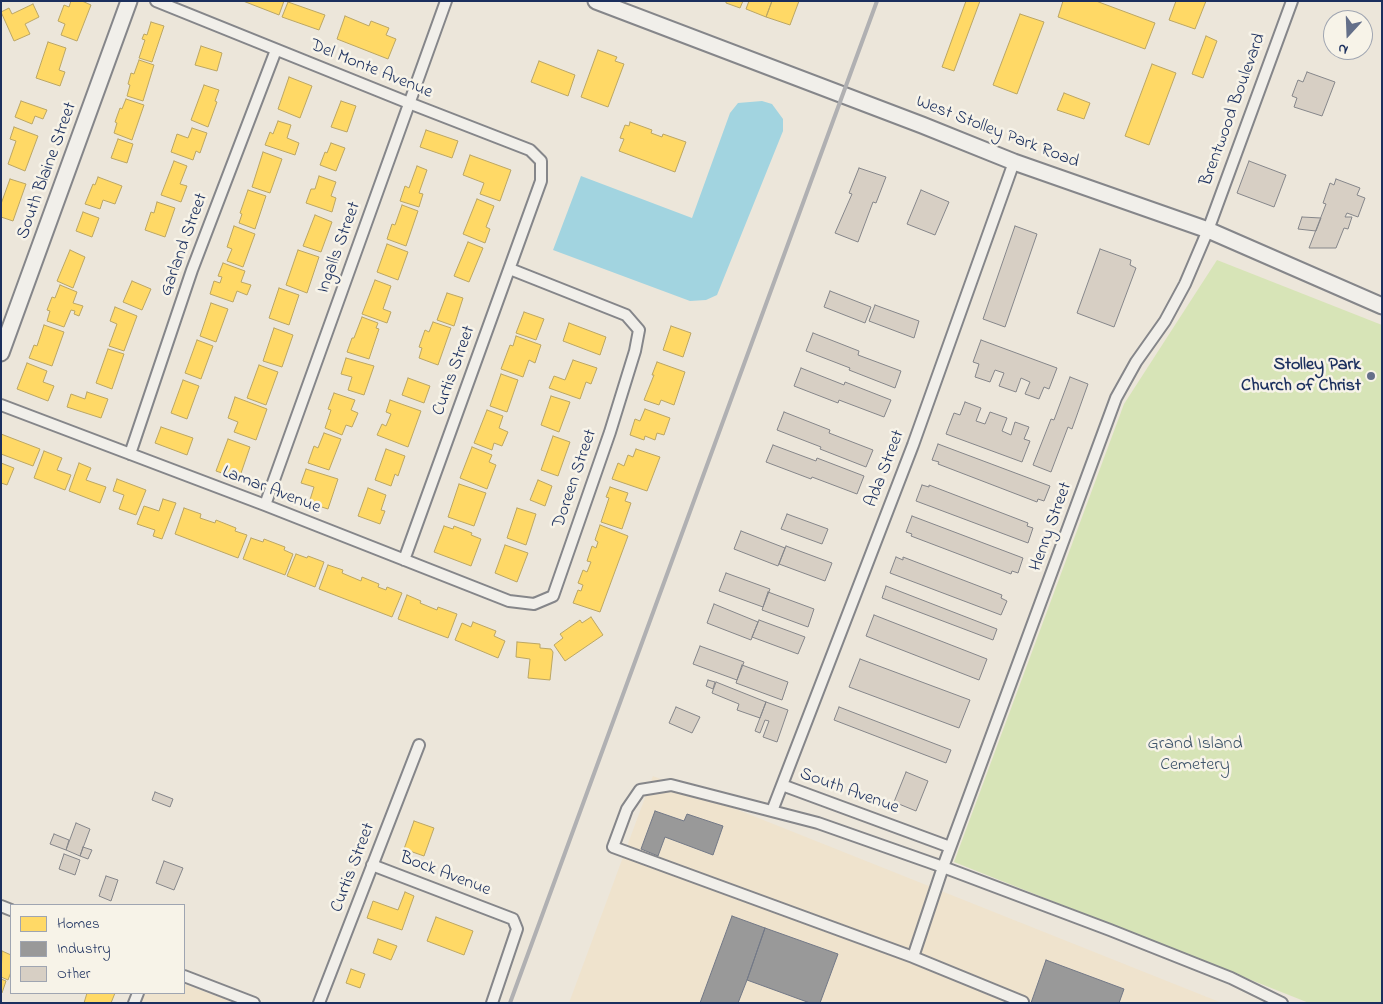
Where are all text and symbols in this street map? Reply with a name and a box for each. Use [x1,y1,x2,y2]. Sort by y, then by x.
north arrow [1323,10,1373,60]
street label: Brentwood Boulevard [1196,31,1272,189]
street label: Del Monte Avenue [307,36,435,104]
text: N [1335,37,1351,60]
street label: West Stolley Park Road [912,92,1082,174]
street label: South Blaine Street [13,100,83,242]
street label: Garland Street [156,190,214,300]
street label: Ingalls Street [313,199,367,297]
street label: Curtis Street [429,323,481,419]
place label: Stolley Park Church of Christ [1241,355,1361,398]
marker: Stolley Park Church of Christ [1365,370,1377,382]
street label: Doreen Street [549,427,603,531]
street label: Ada Street [861,427,911,511]
street label: Lamar Avenue [219,462,323,520]
street label: Henry Street [1026,480,1078,574]
park label: Grand Island Cemetery [1147,734,1243,776]
street label: South Avenue [796,764,902,820]
street label: Curtis Street [327,820,381,916]
street label: Bock Avenue [396,848,494,902]
legend [10,904,185,994]
text: Homes [57,913,100,935]
text: Industry [57,938,111,960]
text: Other [57,963,90,985]

